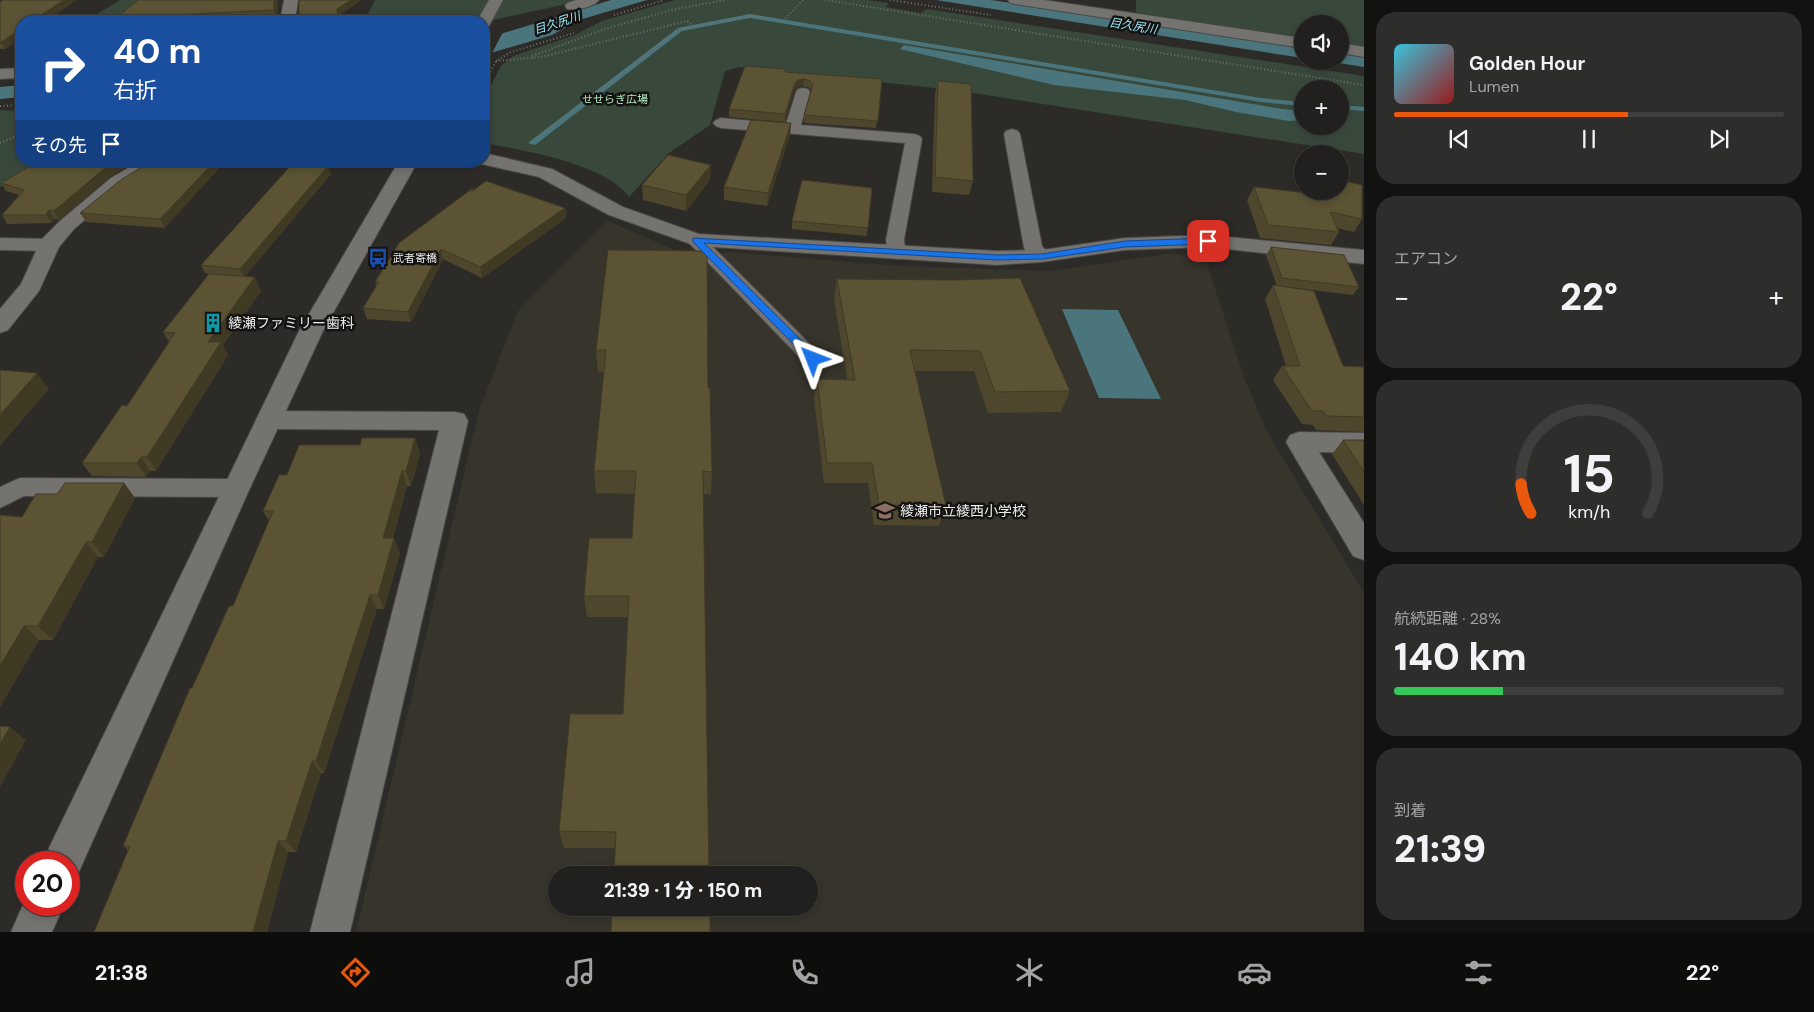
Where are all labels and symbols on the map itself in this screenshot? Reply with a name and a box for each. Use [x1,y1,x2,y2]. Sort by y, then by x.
water label: 目久尻川 [532,7,584,38]
water label: 目久尻川 [1108,14,1160,38]
park label: せせらぎ広場 [582,92,648,106]
pin [1187,220,1229,262]
bus stop icon: 武者寄橋 [367,247,389,269]
place label: 武者寄橋 [393,251,437,265]
building icon: 綾瀬ファミリー歯科 [202,312,224,334]
place label: 綾瀬ファミリー歯科 [228,314,354,332]
position arrow [786,332,838,384]
school or university icon: 綾瀬市立綾西小学校 [874,500,896,522]
place label: 綾瀬市立綾西小学校 [900,502,1026,520]
speed limit sign: 20 [15,851,80,916]

